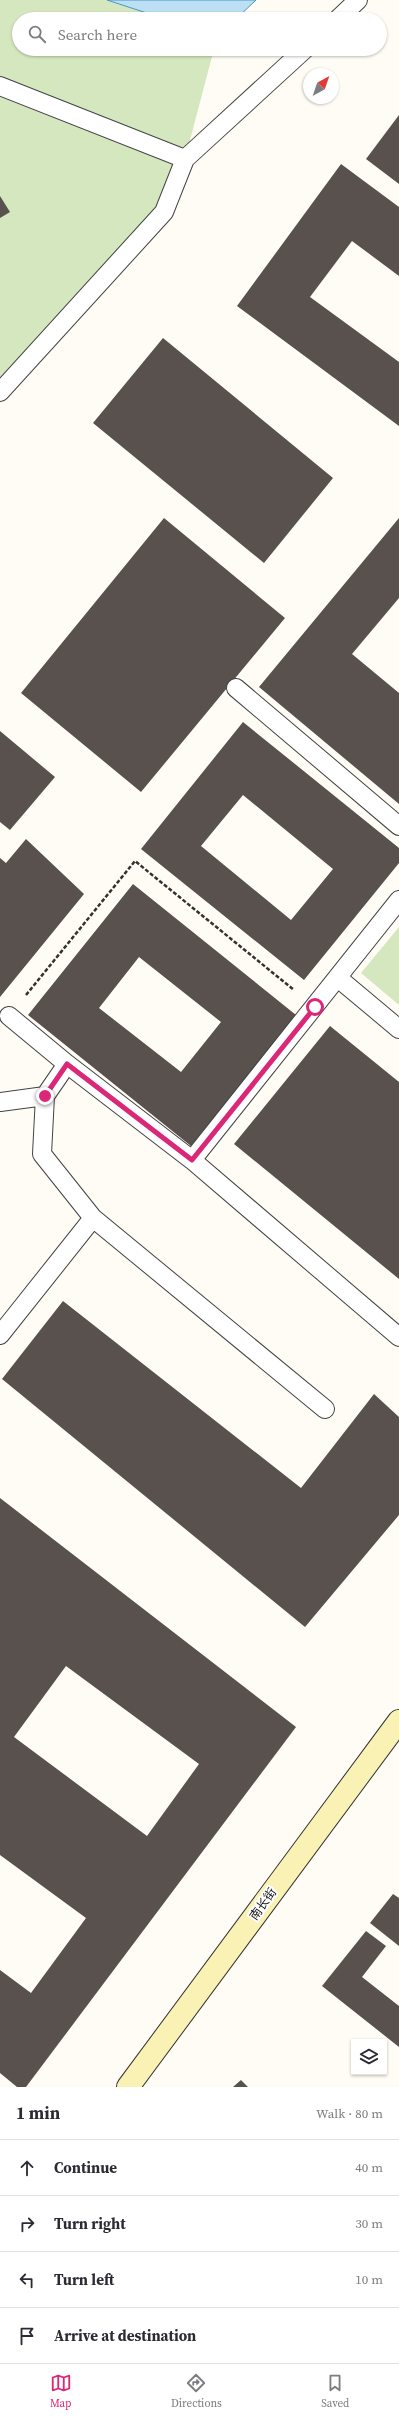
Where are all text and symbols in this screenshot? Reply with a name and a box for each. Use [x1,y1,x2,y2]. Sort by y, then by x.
search box [12,12,387,56]
icon: search [26,23,48,45]
text: Search here [58,24,137,45]
north arrow [303,68,339,104]
route start [306,998,324,1016]
route end [36,1087,54,1105]
street label: 南长街 [246,1885,280,1923]
map controls [351,2039,387,2075]
button: layers [351,2039,387,2075]
text: 1 min [16,2101,60,2125]
text: Walk · 80 m [316,2105,383,2122]
icon: ahead [16,2157,38,2179]
text: Continue [54,2157,117,2178]
text: 40 m [355,2159,383,2176]
icon: right [16,2213,38,2235]
text: Turn right [54,2213,126,2234]
text: 30 m [355,2215,383,2232]
icon: left [16,2269,38,2291]
text: Turn left [54,2269,114,2290]
text: 10 m [355,2271,383,2288]
icon: arrive [16,2325,38,2347]
text: Arrive at destination [54,2325,196,2346]
tab: Map [50,2372,72,2411]
tab: Directions [171,2372,222,2411]
tab: Saved [321,2372,349,2411]

